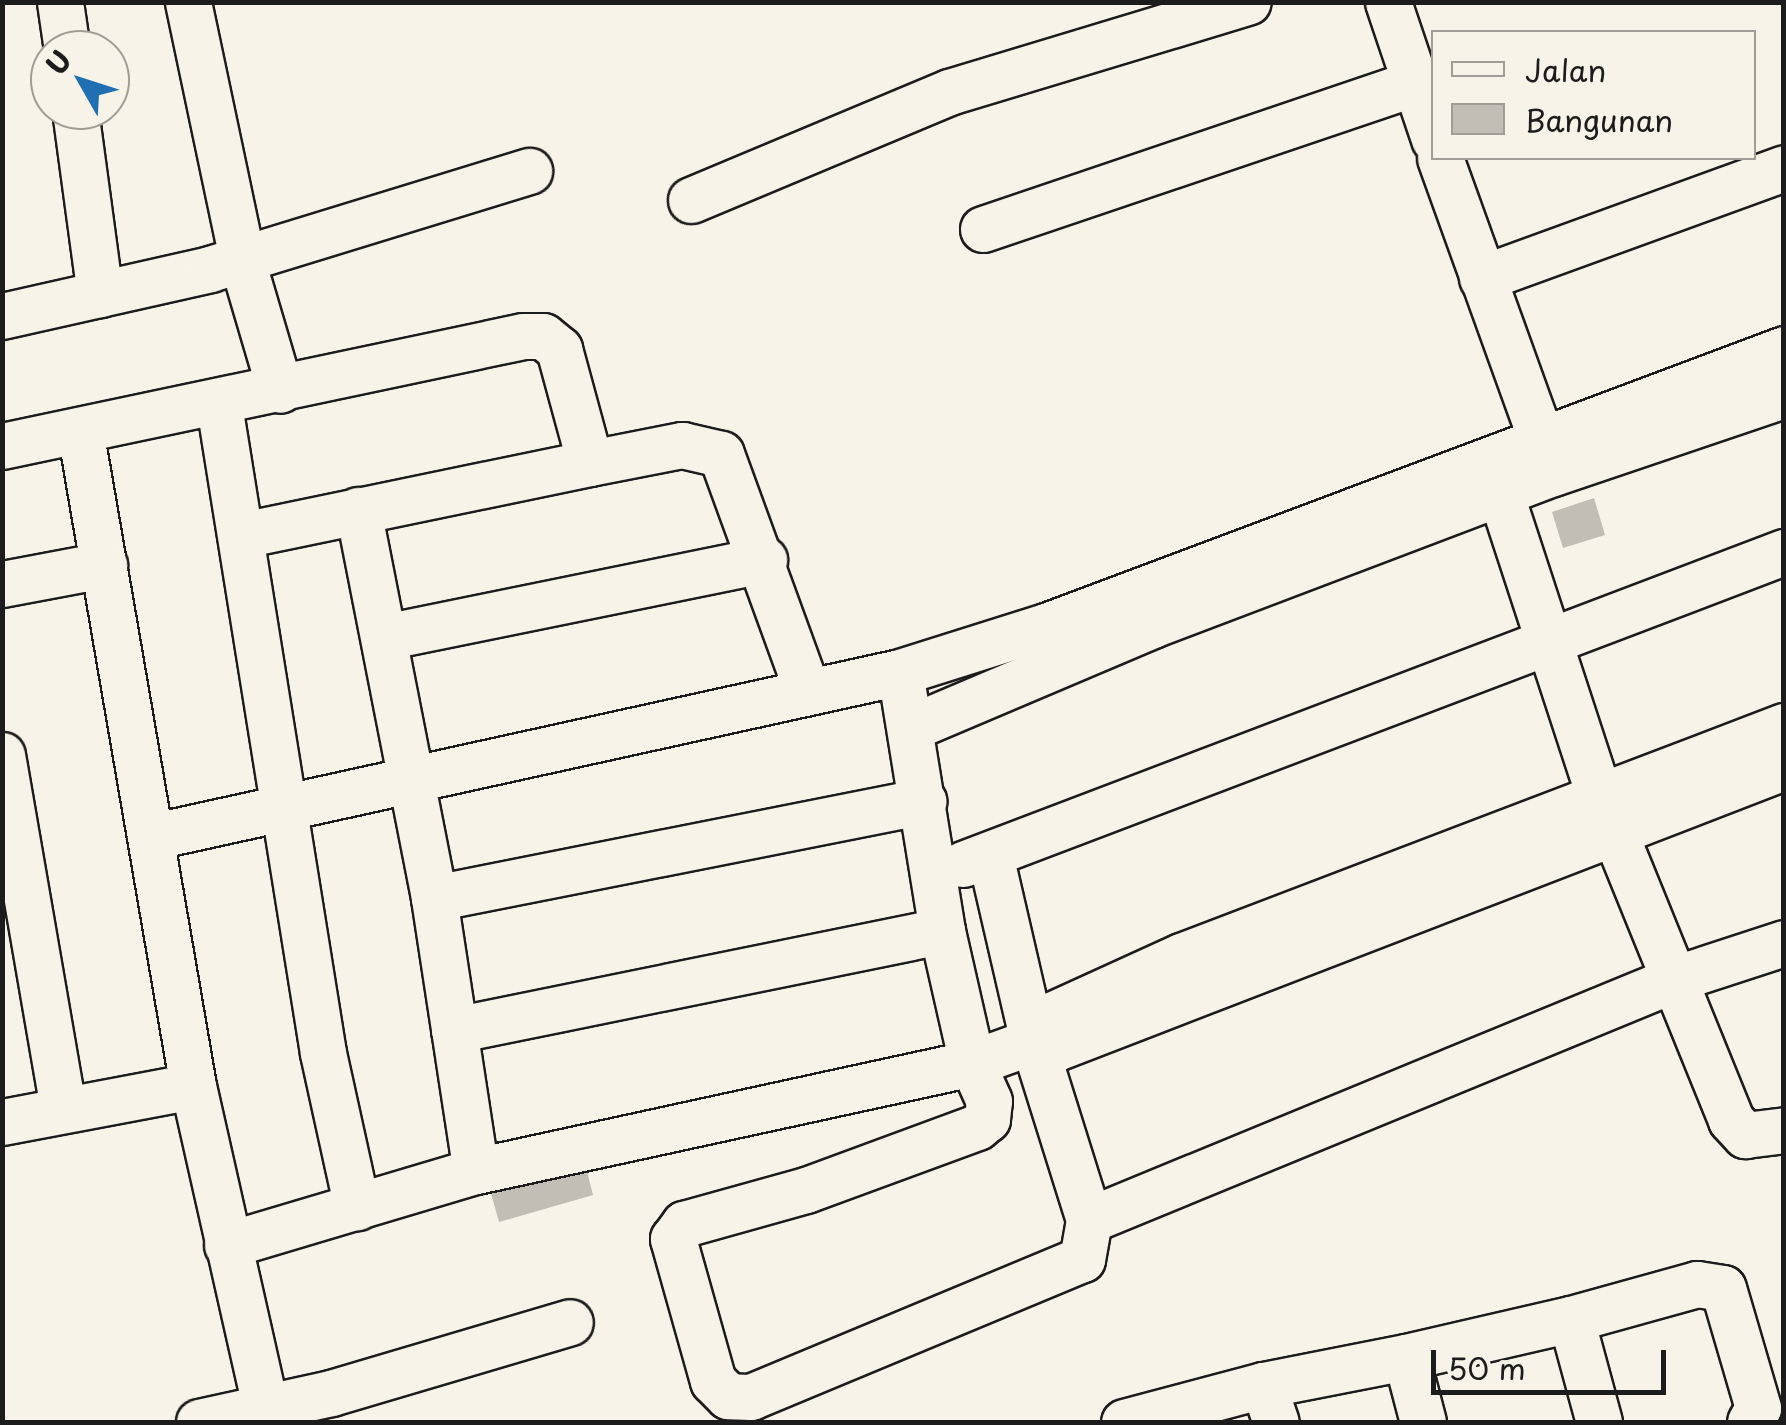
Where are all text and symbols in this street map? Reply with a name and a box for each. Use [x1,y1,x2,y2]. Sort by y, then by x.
north arrow [30,30,130,130]
legend [1431,30,1756,160]
text: U [34,40,81,84]
text: Jalan [1525,47,1606,92]
text: Bangunan [1525,97,1673,142]
scale bar [1436,1330,1671,1392]
text: 50 m [1448,1345,1526,1390]

